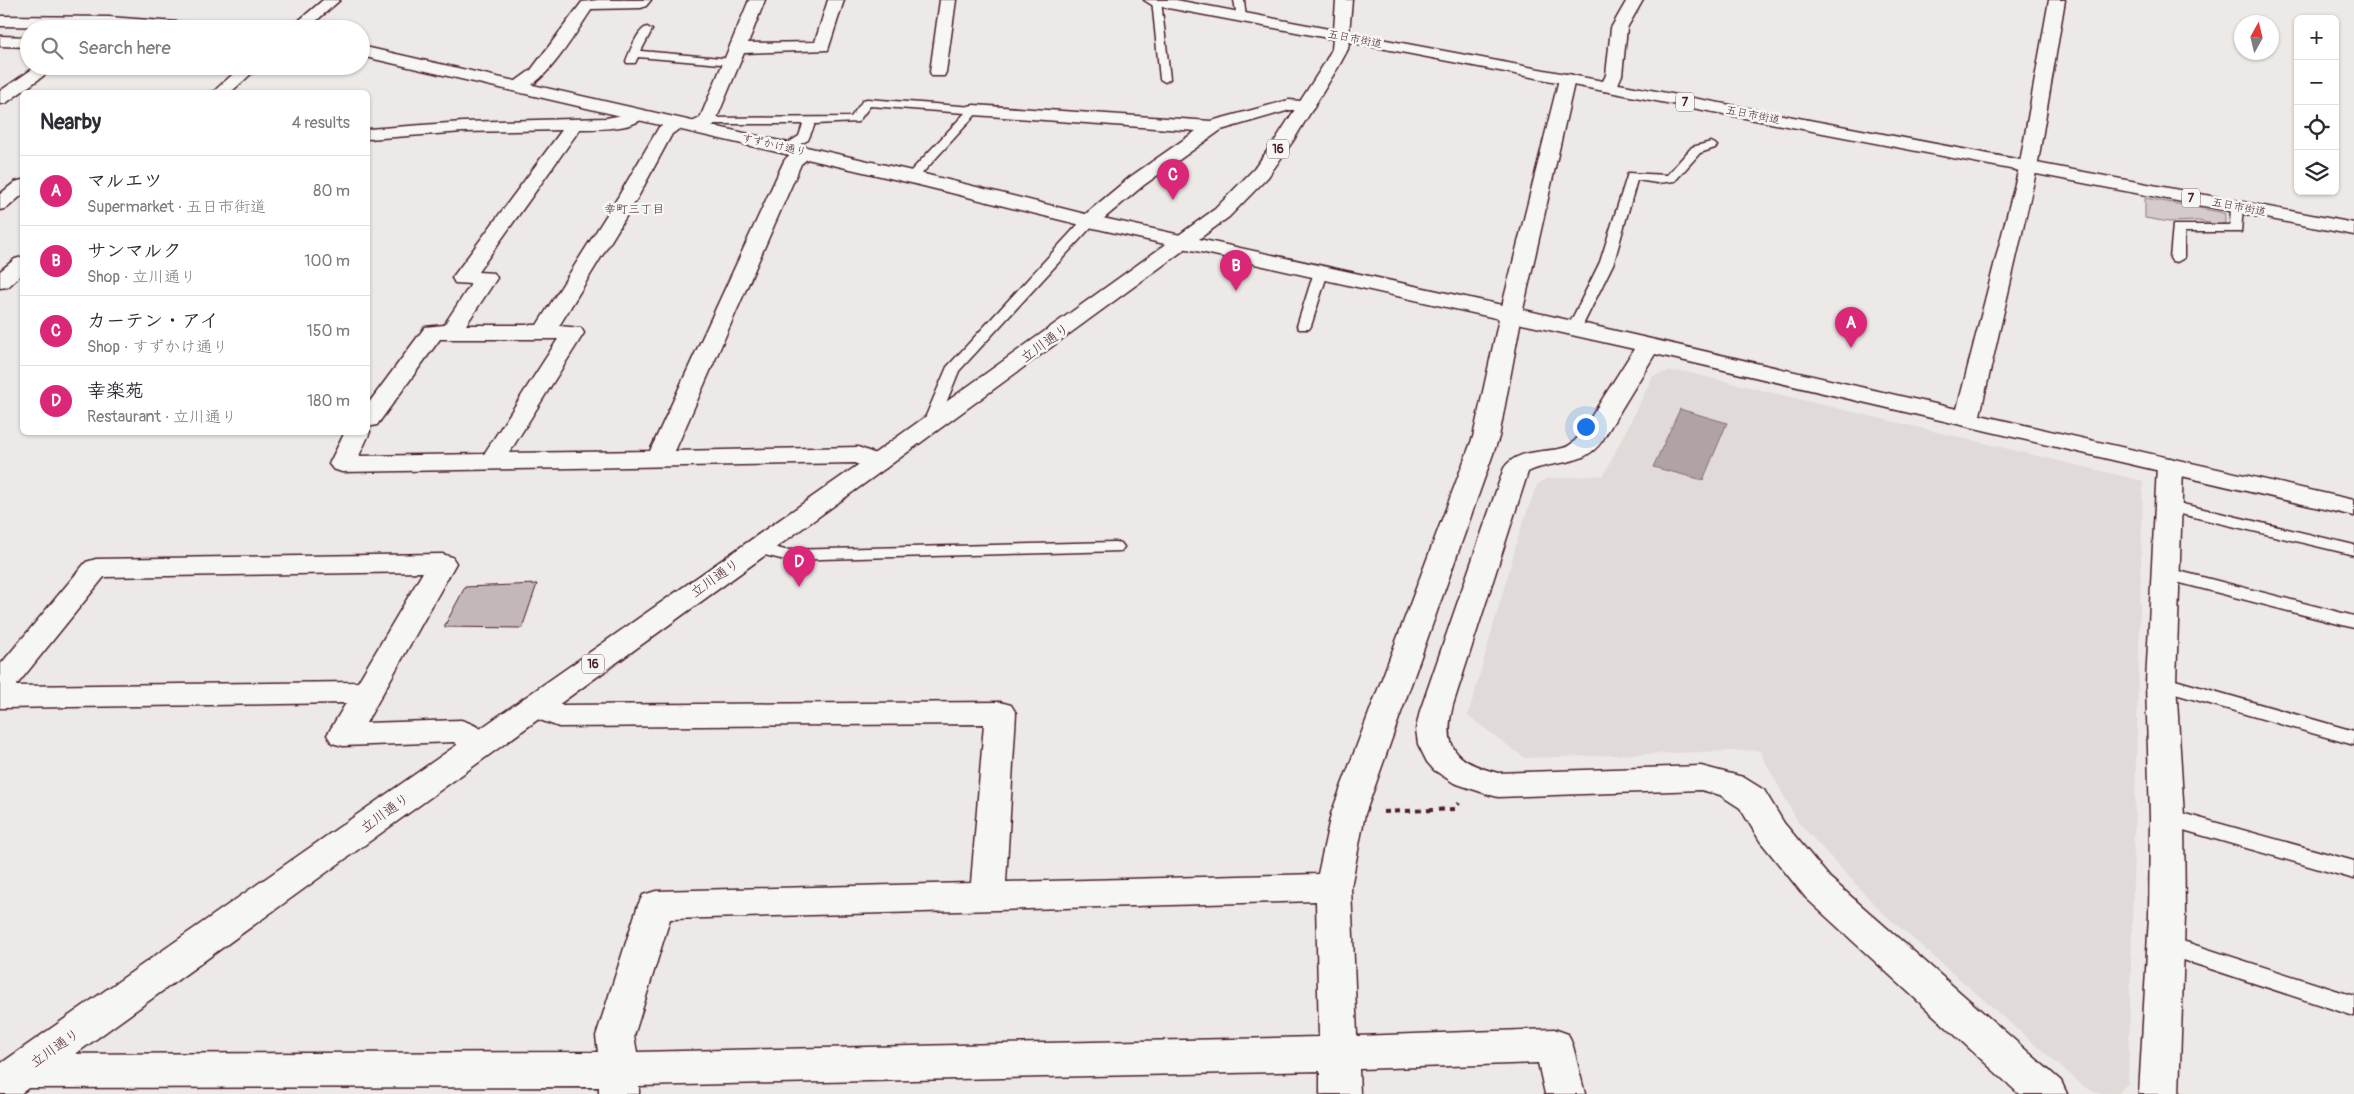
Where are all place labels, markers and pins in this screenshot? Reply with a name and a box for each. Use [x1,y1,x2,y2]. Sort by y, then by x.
pin: C [1157,159,1189,200]
pin: B [1220,250,1252,291]
pin: A [1835,307,1867,348]
pin: D [783,546,815,587]

